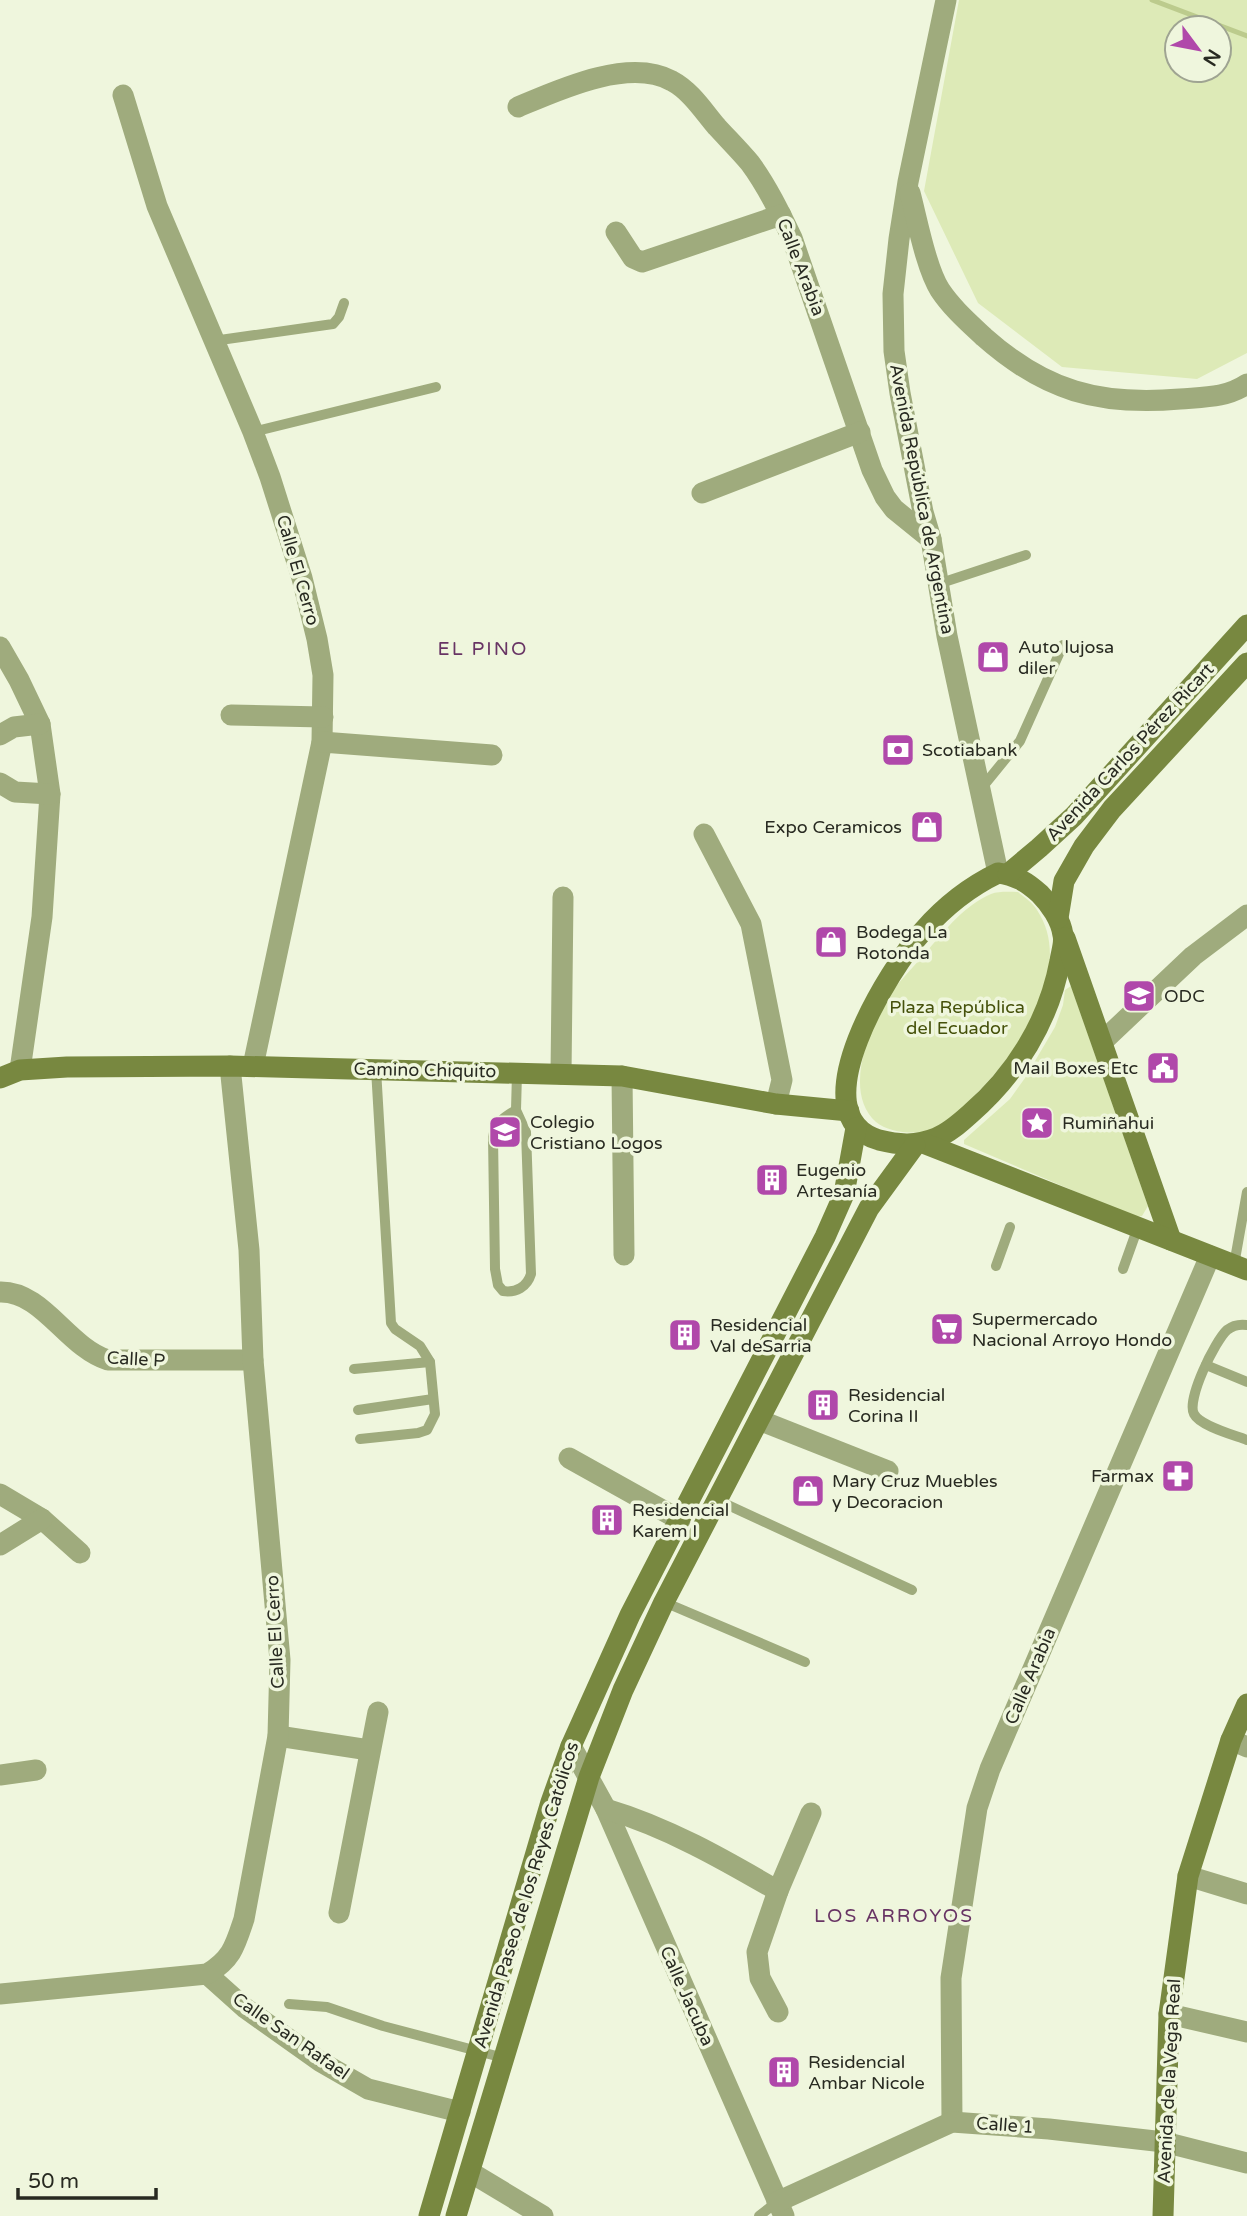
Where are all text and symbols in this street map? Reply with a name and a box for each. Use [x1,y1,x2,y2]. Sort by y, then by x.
north arrow [1163,14,1233,84]
text: N [1198,45,1225,70]
street label: Calle Arabia [772,215,830,319]
street label: Avenida República de Argentina [885,362,959,636]
street label: Calle El Cerro [272,512,324,628]
place label: Auto lujosa diler [1018,636,1114,679]
district label: EL PINO [438,638,528,660]
shop icon: Auto lujosa diler [974,638,1012,676]
street label: Avenida Carlos Pérez Ricart [1042,658,1218,846]
bank icon: Scotiabank [879,731,917,769]
place label: Scotiabank [922,739,1017,761]
shop icon: Expo Ceramicos [908,808,946,846]
place label: Expo Ceramicos [764,816,902,838]
place label: Bodega La Rotonda [856,921,948,964]
shop icon: Bodega La Rotonda [812,923,850,961]
school or university icon: ODC [1120,977,1158,1015]
place label: ODC [1164,985,1205,1007]
park label: Plaza República del Ecuador [889,996,1025,1039]
public building icon: Mail Boxes Etc [1144,1049,1182,1087]
place label: Mail Boxes Etc [1013,1057,1138,1079]
street label: Camino Chiquito [353,1058,497,1082]
place icon: Rumiñahui [1018,1104,1056,1142]
place label: Colegio Cristiano Logos [530,1111,663,1154]
place label: Rumiñahui [1062,1112,1154,1134]
school or university icon: Colegio Cristiano Logos [486,1113,524,1151]
place label: Eugenio Artesanía [796,1159,877,1202]
building icon: Eugenio Artesanía [753,1161,791,1199]
place label: Supermercado Nacional Arroyo Hondo [972,1308,1172,1351]
supermarket icon: Supermercado Nacional Arroyo Hondo [928,1310,966,1348]
place label: Residencial Val deSarria [710,1314,812,1357]
building icon: Residencial Val deSarria [666,1316,704,1354]
street label: Calle P [106,1346,166,1372]
place label: Residencial Corina II [848,1384,945,1427]
building icon: Residencial Corina II [804,1386,842,1424]
pharmacy icon: Farmax [1159,1457,1197,1495]
place label: Farmax [1091,1465,1154,1487]
place label: Mary Cruz Muebles y Decoracion [832,1470,998,1513]
shop icon: Mary Cruz Muebles y Decoracion [789,1472,827,1510]
place label: Residencial Karem I [632,1499,729,1542]
building icon: Residencial Karem I [588,1501,626,1539]
street label: Calle El Cerro [261,1574,289,1689]
street label: Calle Arabia [1000,1624,1060,1728]
street label: Avenida Paseo de los Reyes Católicos [469,1739,583,2051]
district label: LOS ARROYOS [814,1905,974,1927]
street label: Calle Jacuba [655,1943,719,2049]
street label: Avenida de la Vega Real [1153,1978,1185,2184]
street label: Calle San Rafael [228,1988,354,2084]
place label: Residencial Ambar Nicole [808,2051,925,2094]
building icon: Residencial Ambar Nicole [765,2053,803,2091]
street label: Calle 1 [975,2112,1035,2138]
scale bar [18,2156,156,2200]
text: 50 m [28,2169,79,2194]

